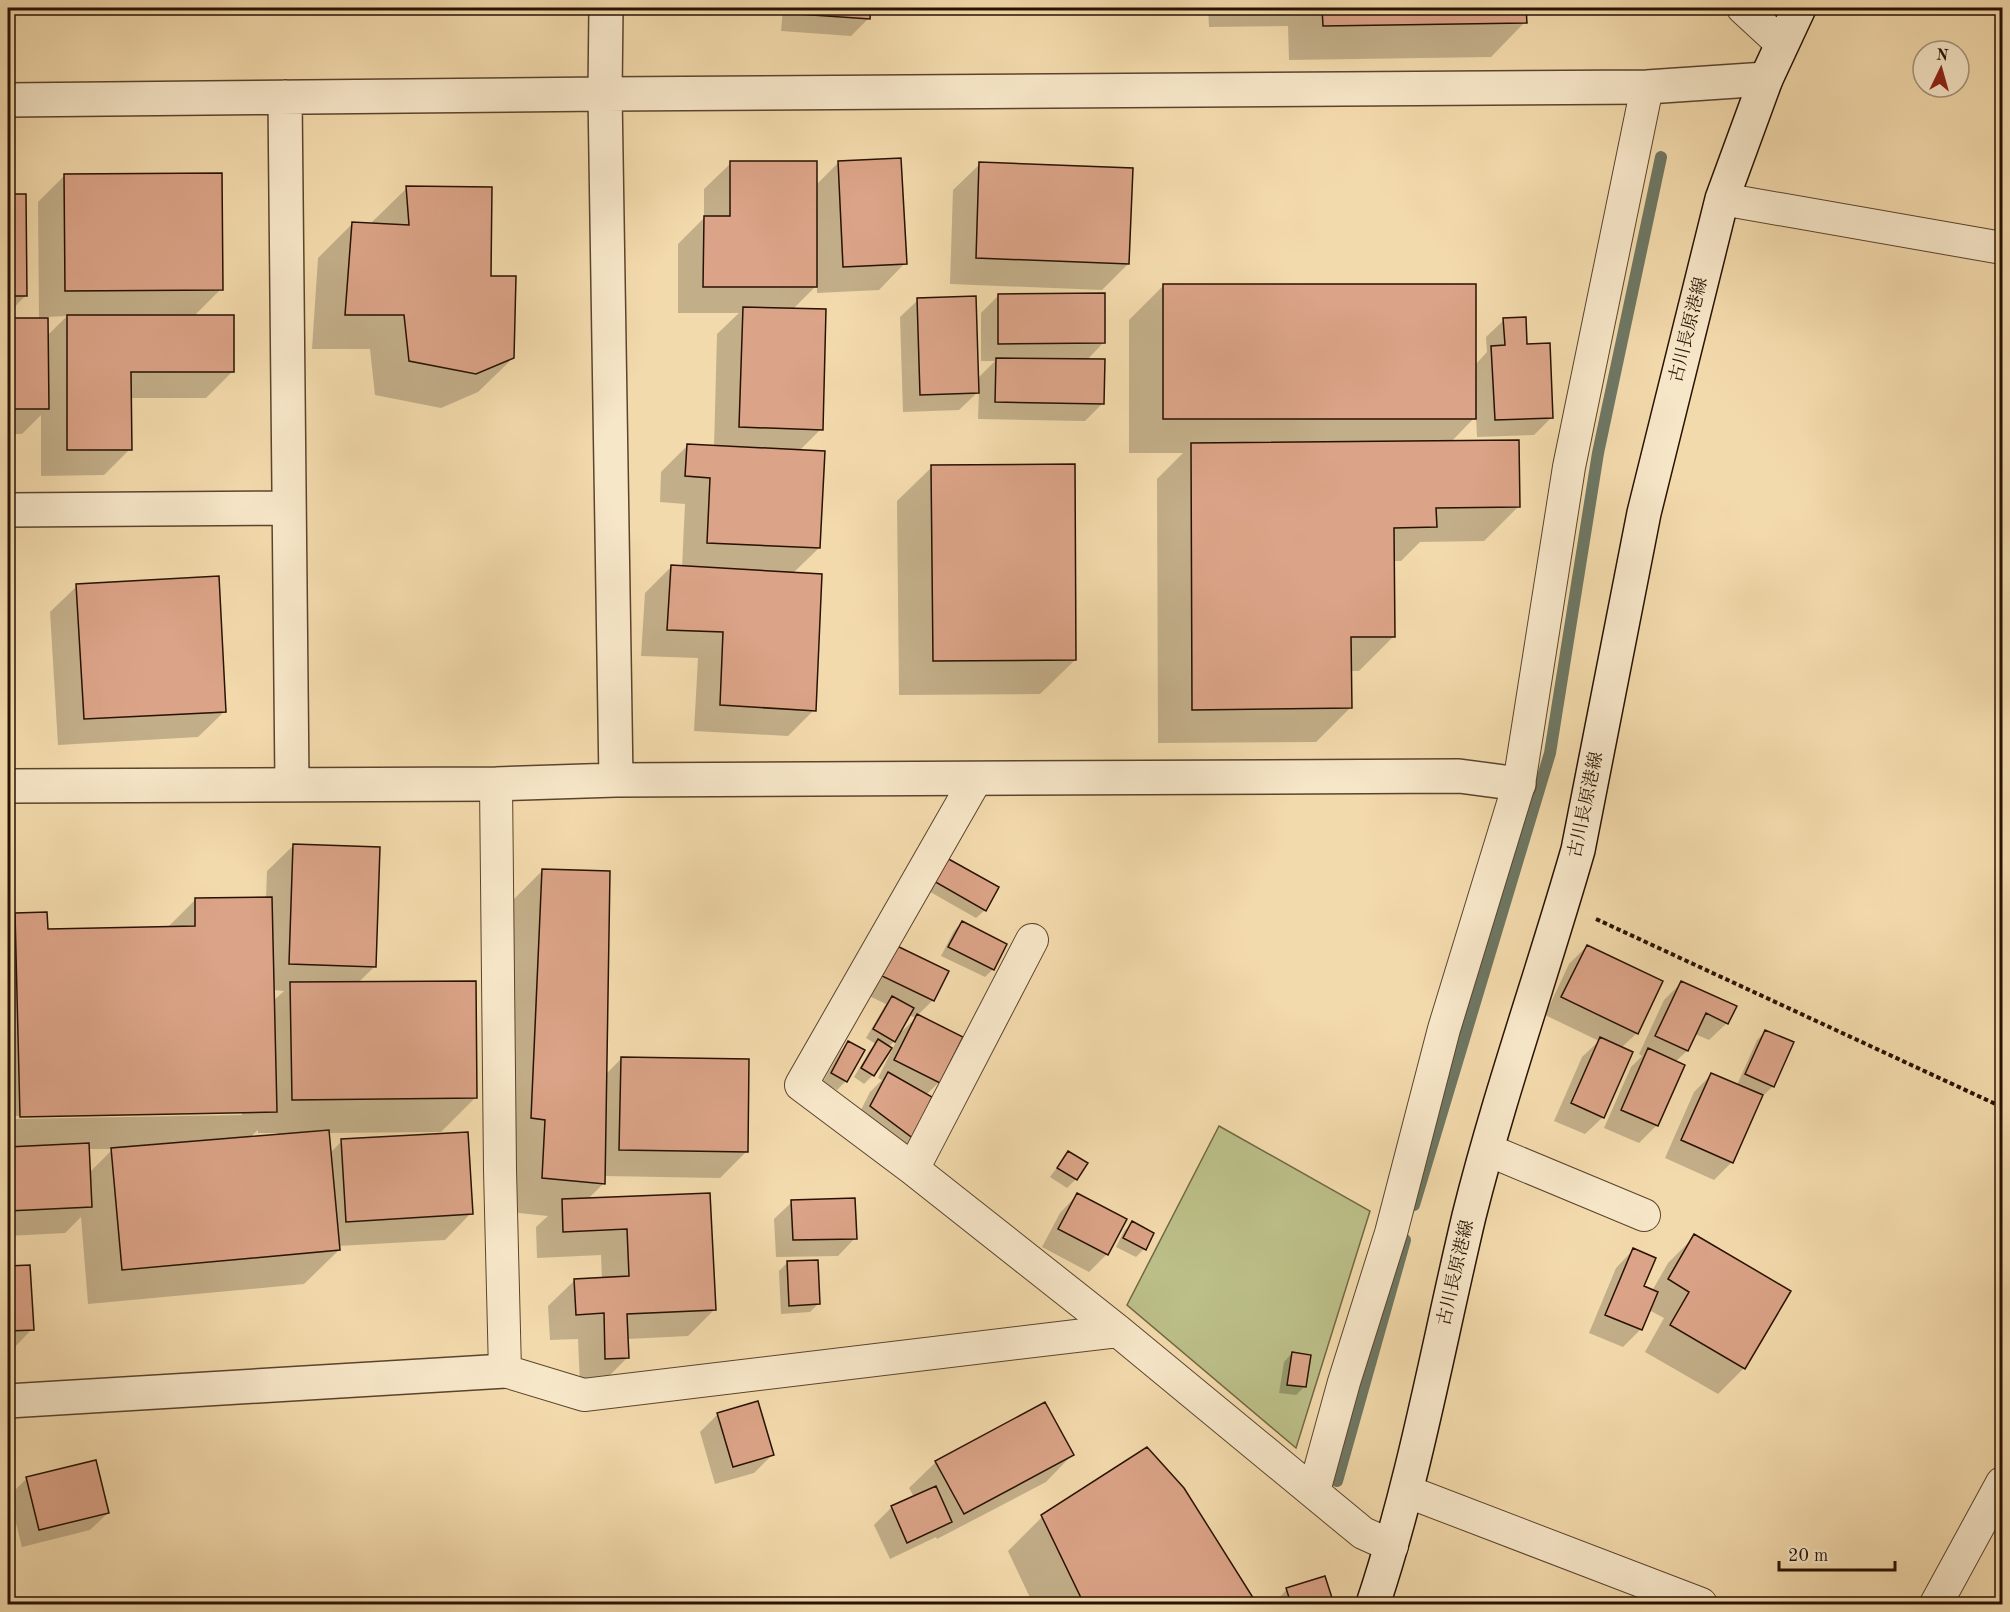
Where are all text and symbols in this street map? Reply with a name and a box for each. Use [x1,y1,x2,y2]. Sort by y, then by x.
north arrow [1911,39,1971,99]
text: N [1935,48,1950,65]
street label: 古川長原港線 [1665,275,1711,385]
street label: 古川長原港線 [1564,750,1606,860]
street label: 古川長原港線 [1433,1218,1477,1328]
scale bar [1779,1534,1894,1572]
text: 20 m [1788,1547,1828,1565]

